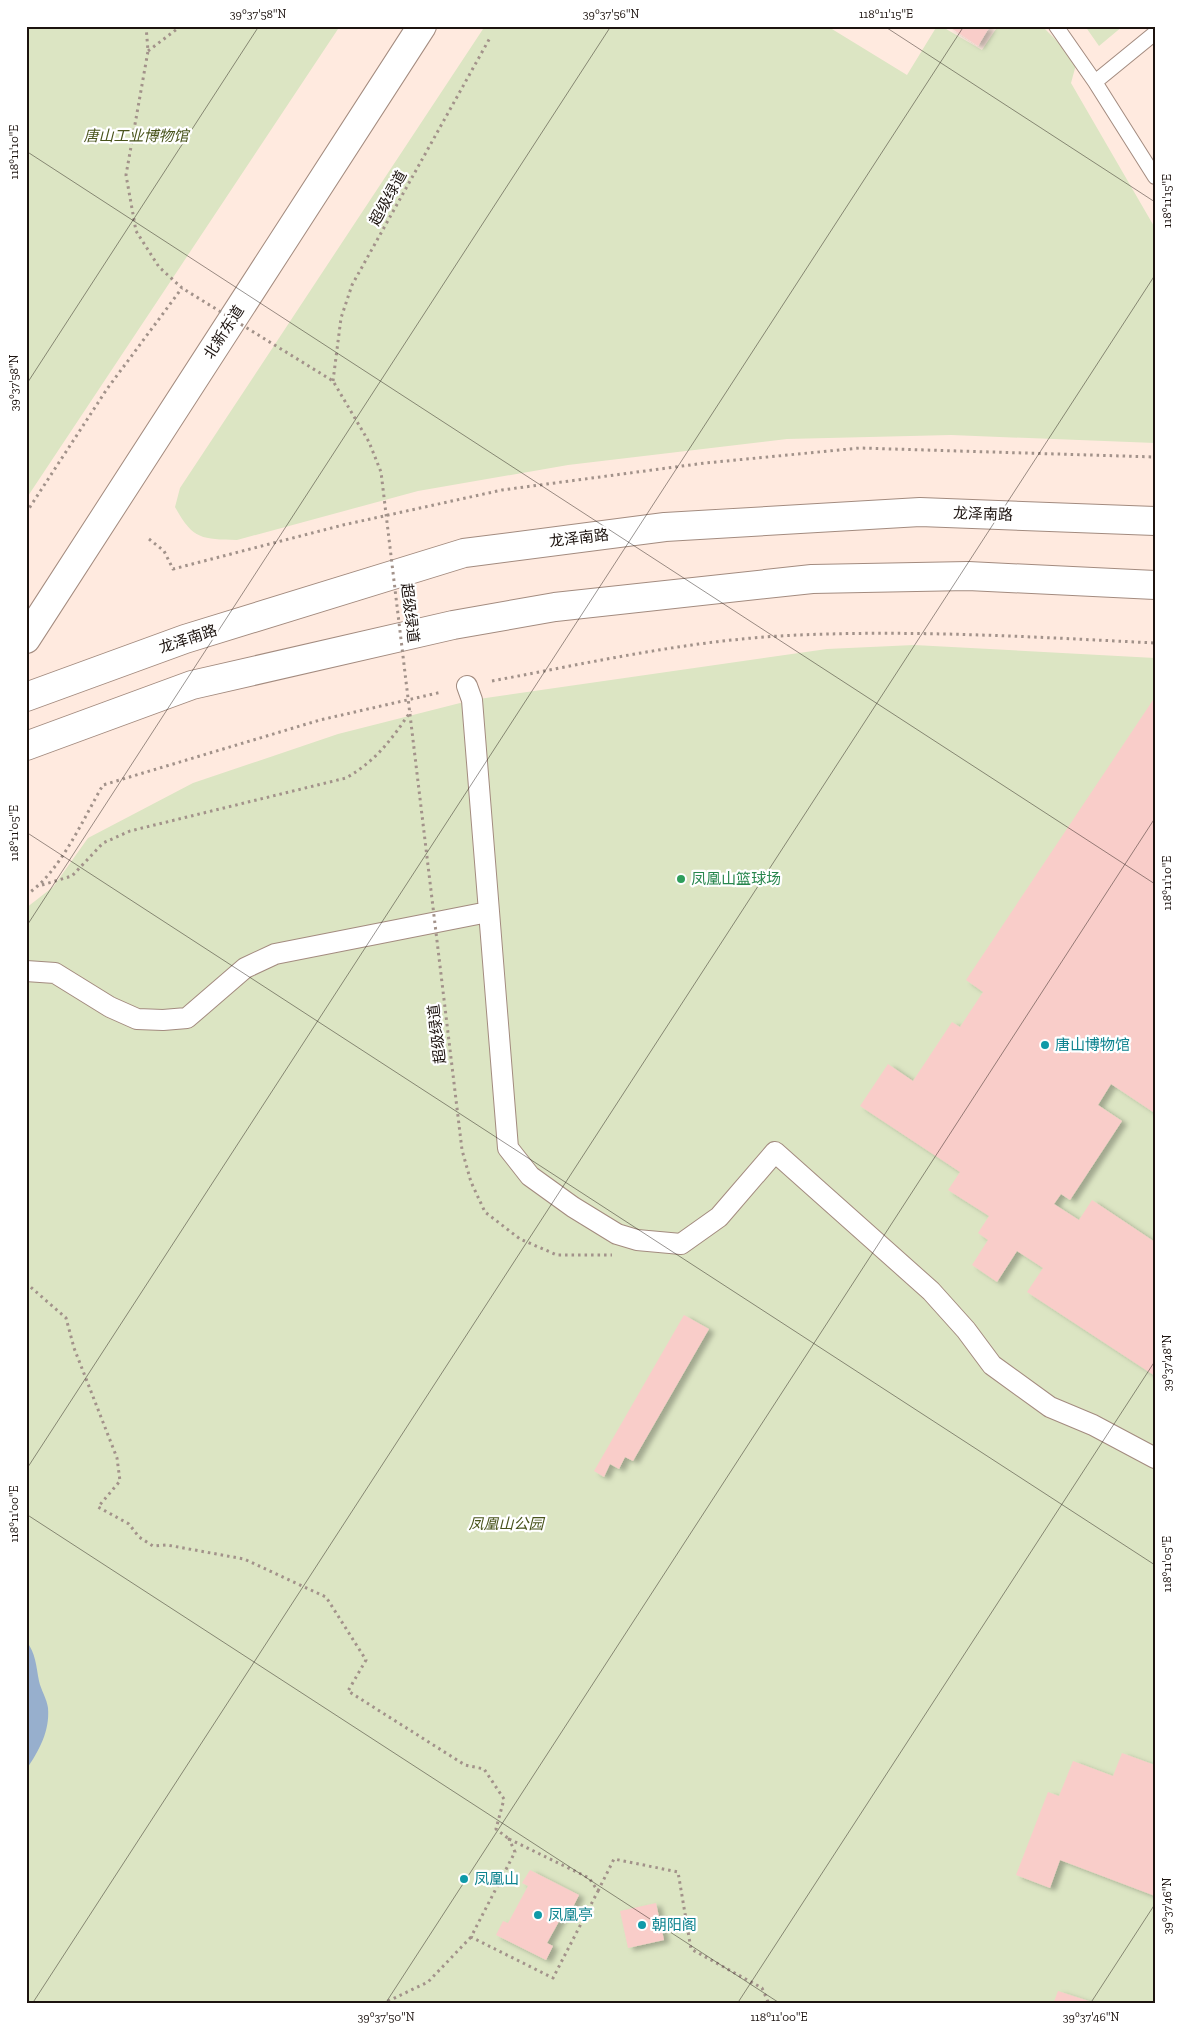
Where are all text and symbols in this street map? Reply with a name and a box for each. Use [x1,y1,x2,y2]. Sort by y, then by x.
text: 39°37'58"N [230,7,286,21]
text: 39°37'56"N [583,7,639,21]
text: 118°11'15"E [859,7,913,21]
text: 118°11'10"E [7,125,21,179]
park label: 唐山工业博物馆 [83,127,190,145]
street label: 超级绿道 [366,167,410,229]
text: 118°11'15"E [1160,174,1174,228]
street label: 北新东道 [200,302,248,362]
text: 39°37'58"N [7,355,21,411]
street label: 龙泽南路 [953,504,1013,524]
street label: 龙泽南路 [548,525,610,551]
street label: 超级绿道 [397,582,423,644]
street label: 龙泽南路 [157,621,219,657]
text: 118°11'05"E [7,805,21,861]
text: 118°11'10"E [1160,856,1174,910]
place label: 凤凰山篮球场 [691,870,781,888]
marker: 凤凰山篮球场 [675,873,687,885]
street label: 超级绿道 [424,1003,450,1065]
place label: 唐山博物馆 [1055,1036,1130,1054]
marker: 唐山博物馆 [1039,1039,1051,1051]
text: 39°37'48"N [1160,1335,1174,1391]
text: 118°11'00"E [7,1485,21,1543]
park label: 凤凰山公园 [468,1515,545,1533]
text: 118°11'05"E [1160,1536,1174,1592]
place label: 凤凰山 [474,1870,519,1888]
marker: 凤凰山 [458,1873,470,1885]
text: 39°37'46"N [1160,1878,1174,1934]
place label: 凤凰亭 [548,1906,593,1924]
marker: 凤凰亭 [532,1909,544,1921]
place label: 朝阳阁 [652,1916,697,1934]
marker: 朝阳阁 [636,1919,648,1931]
text: 39°37'50"N [357,2010,415,2024]
text: 118°11'00"E [750,2010,808,2024]
text: 39°37'46"N [1063,2010,1119,2024]

